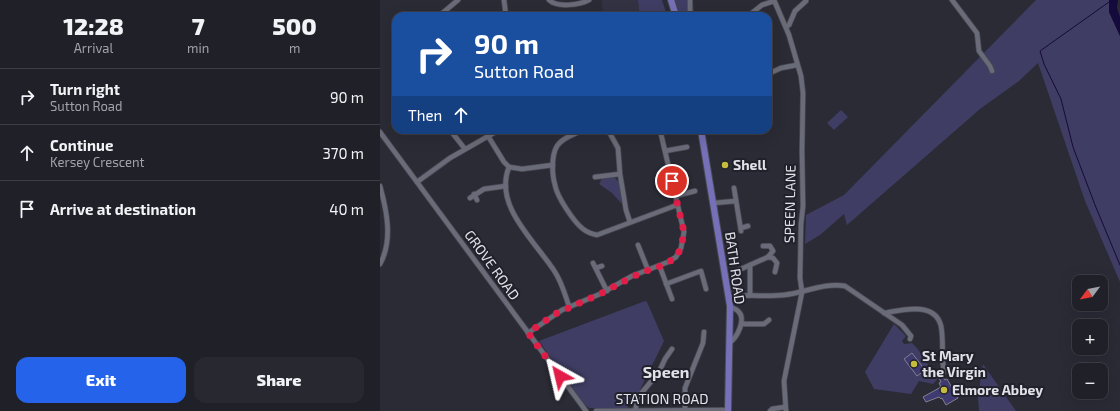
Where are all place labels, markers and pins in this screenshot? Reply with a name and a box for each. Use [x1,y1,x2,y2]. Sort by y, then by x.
place label: Shell [733,156,767,173]
marker: Shell [720,160,730,170]
pin [655,164,689,198]
place label: St Mary the Virgin [922,347,986,380]
marker: St Mary the Virgin [909,359,919,369]
place label: Elmore Abbey [952,381,1043,398]
marker: Elmore Abbey [939,385,949,395]

